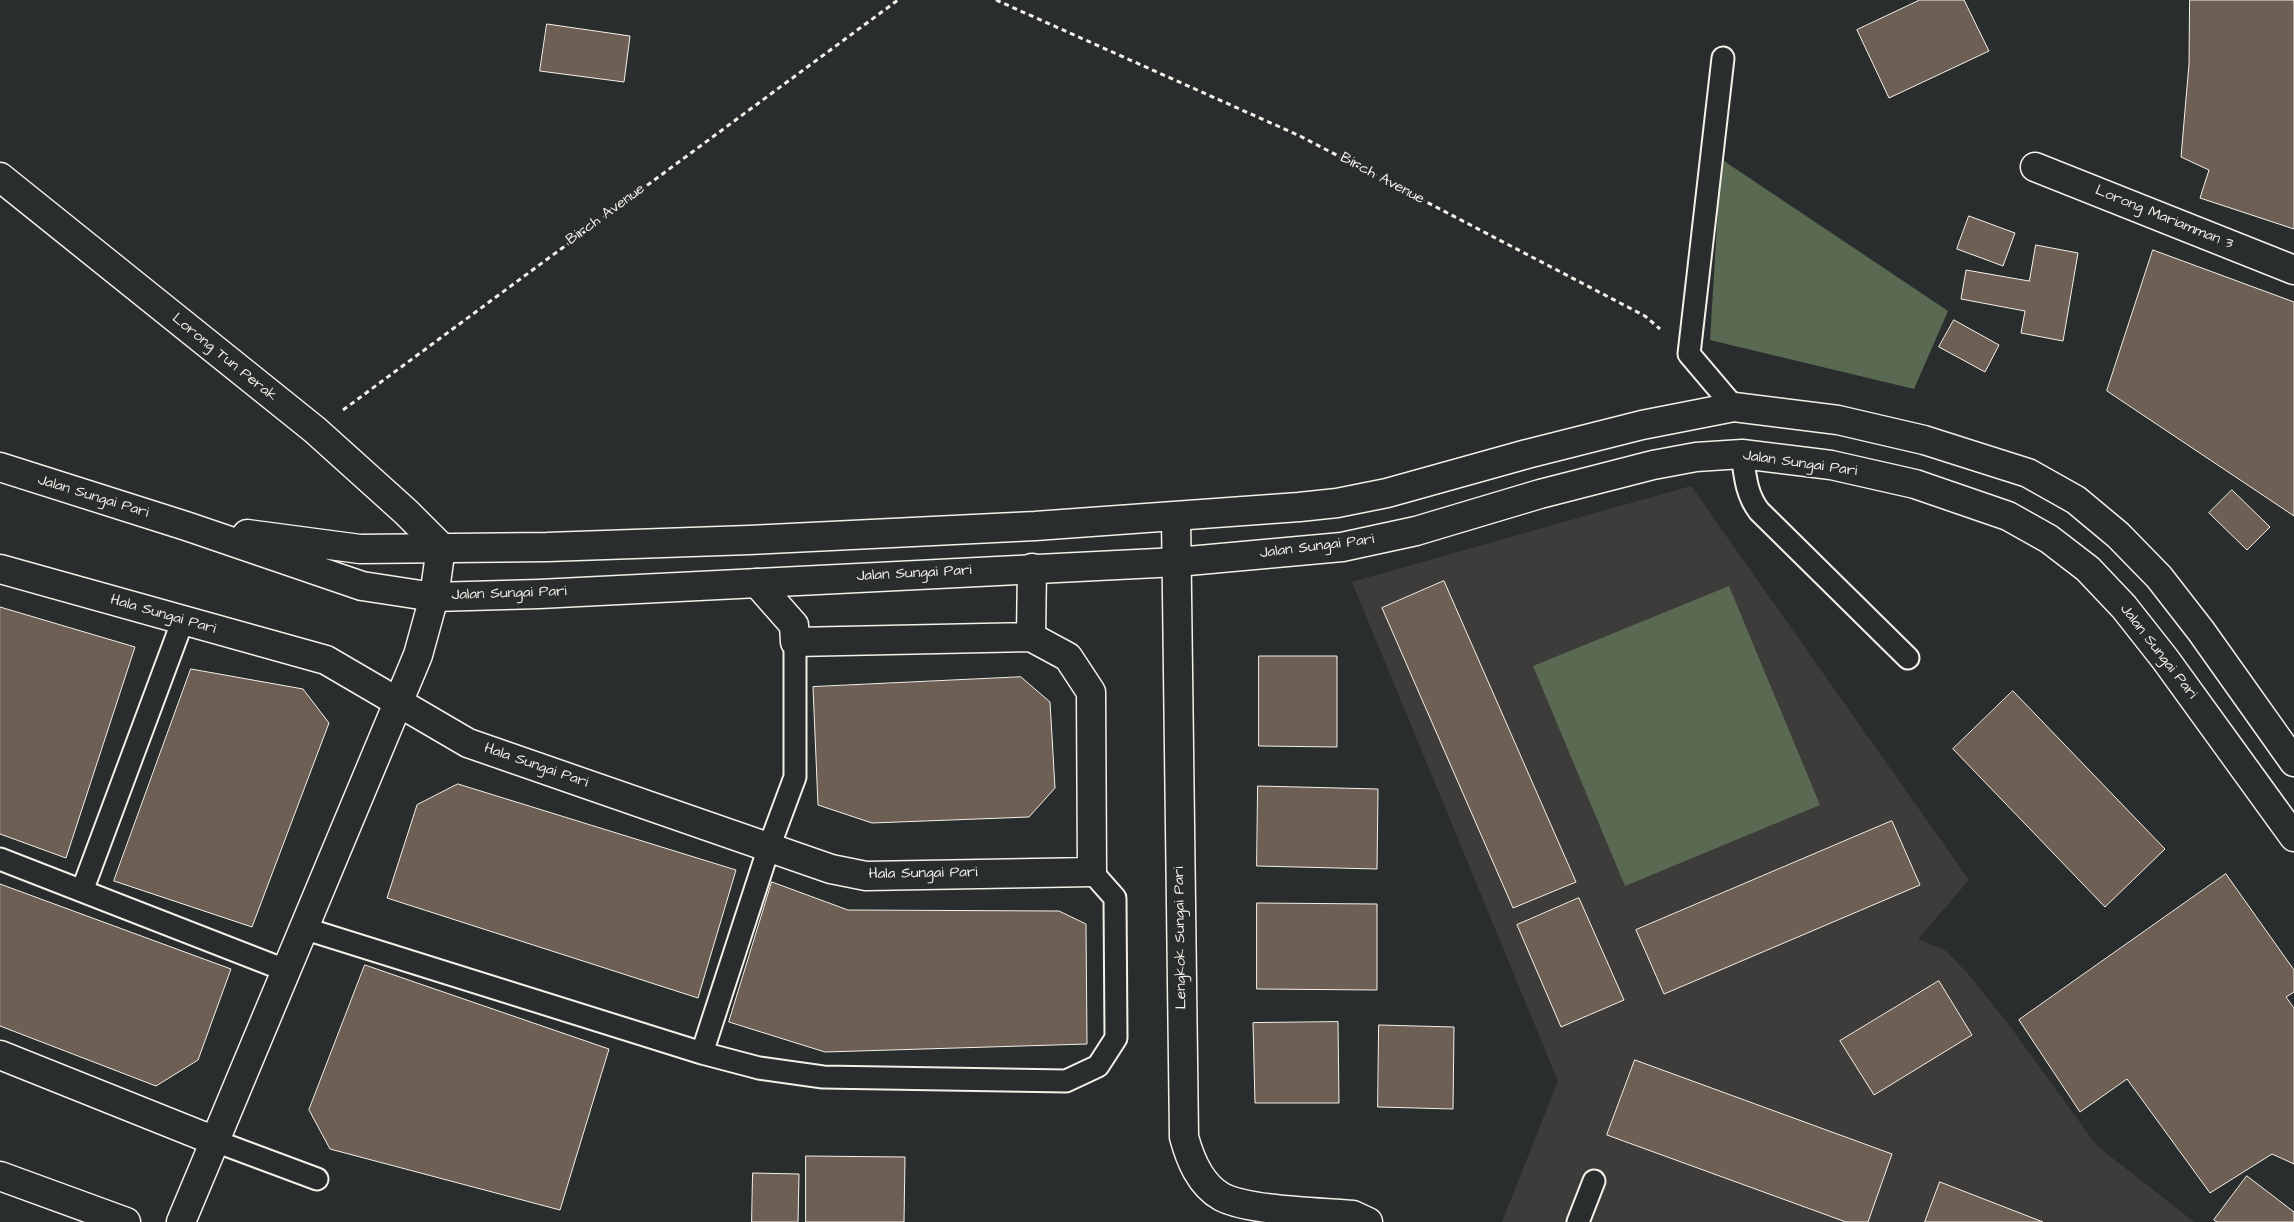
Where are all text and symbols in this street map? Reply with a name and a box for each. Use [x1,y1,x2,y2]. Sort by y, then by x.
street label: Birch Avenue [1337,149,1427,209]
street label: Birch Avenue [563,180,649,250]
street label: Lorong Mariamman 3 [2092,182,2236,254]
street label: Lorong Tun Perak [168,310,280,406]
street label: Jalan Sungai Pari [1742,447,1858,481]
street label: Jalan Sungai Pari [35,472,151,522]
street label: Jalan Sungai Pari [1259,531,1375,563]
street label: Jalan Sungai Pari [856,562,972,586]
street label: Jalan Sungai Pari [451,583,567,605]
street label: Hala Sungai Pari [108,591,218,639]
street label: Jalan Sungai Pari [2115,601,2201,703]
street label: Hala Sungai Pari [482,740,590,792]
street label: Hala Sungai Pari [868,864,978,884]
street label: Lengkok Sungai Pari [1171,866,1191,1010]

